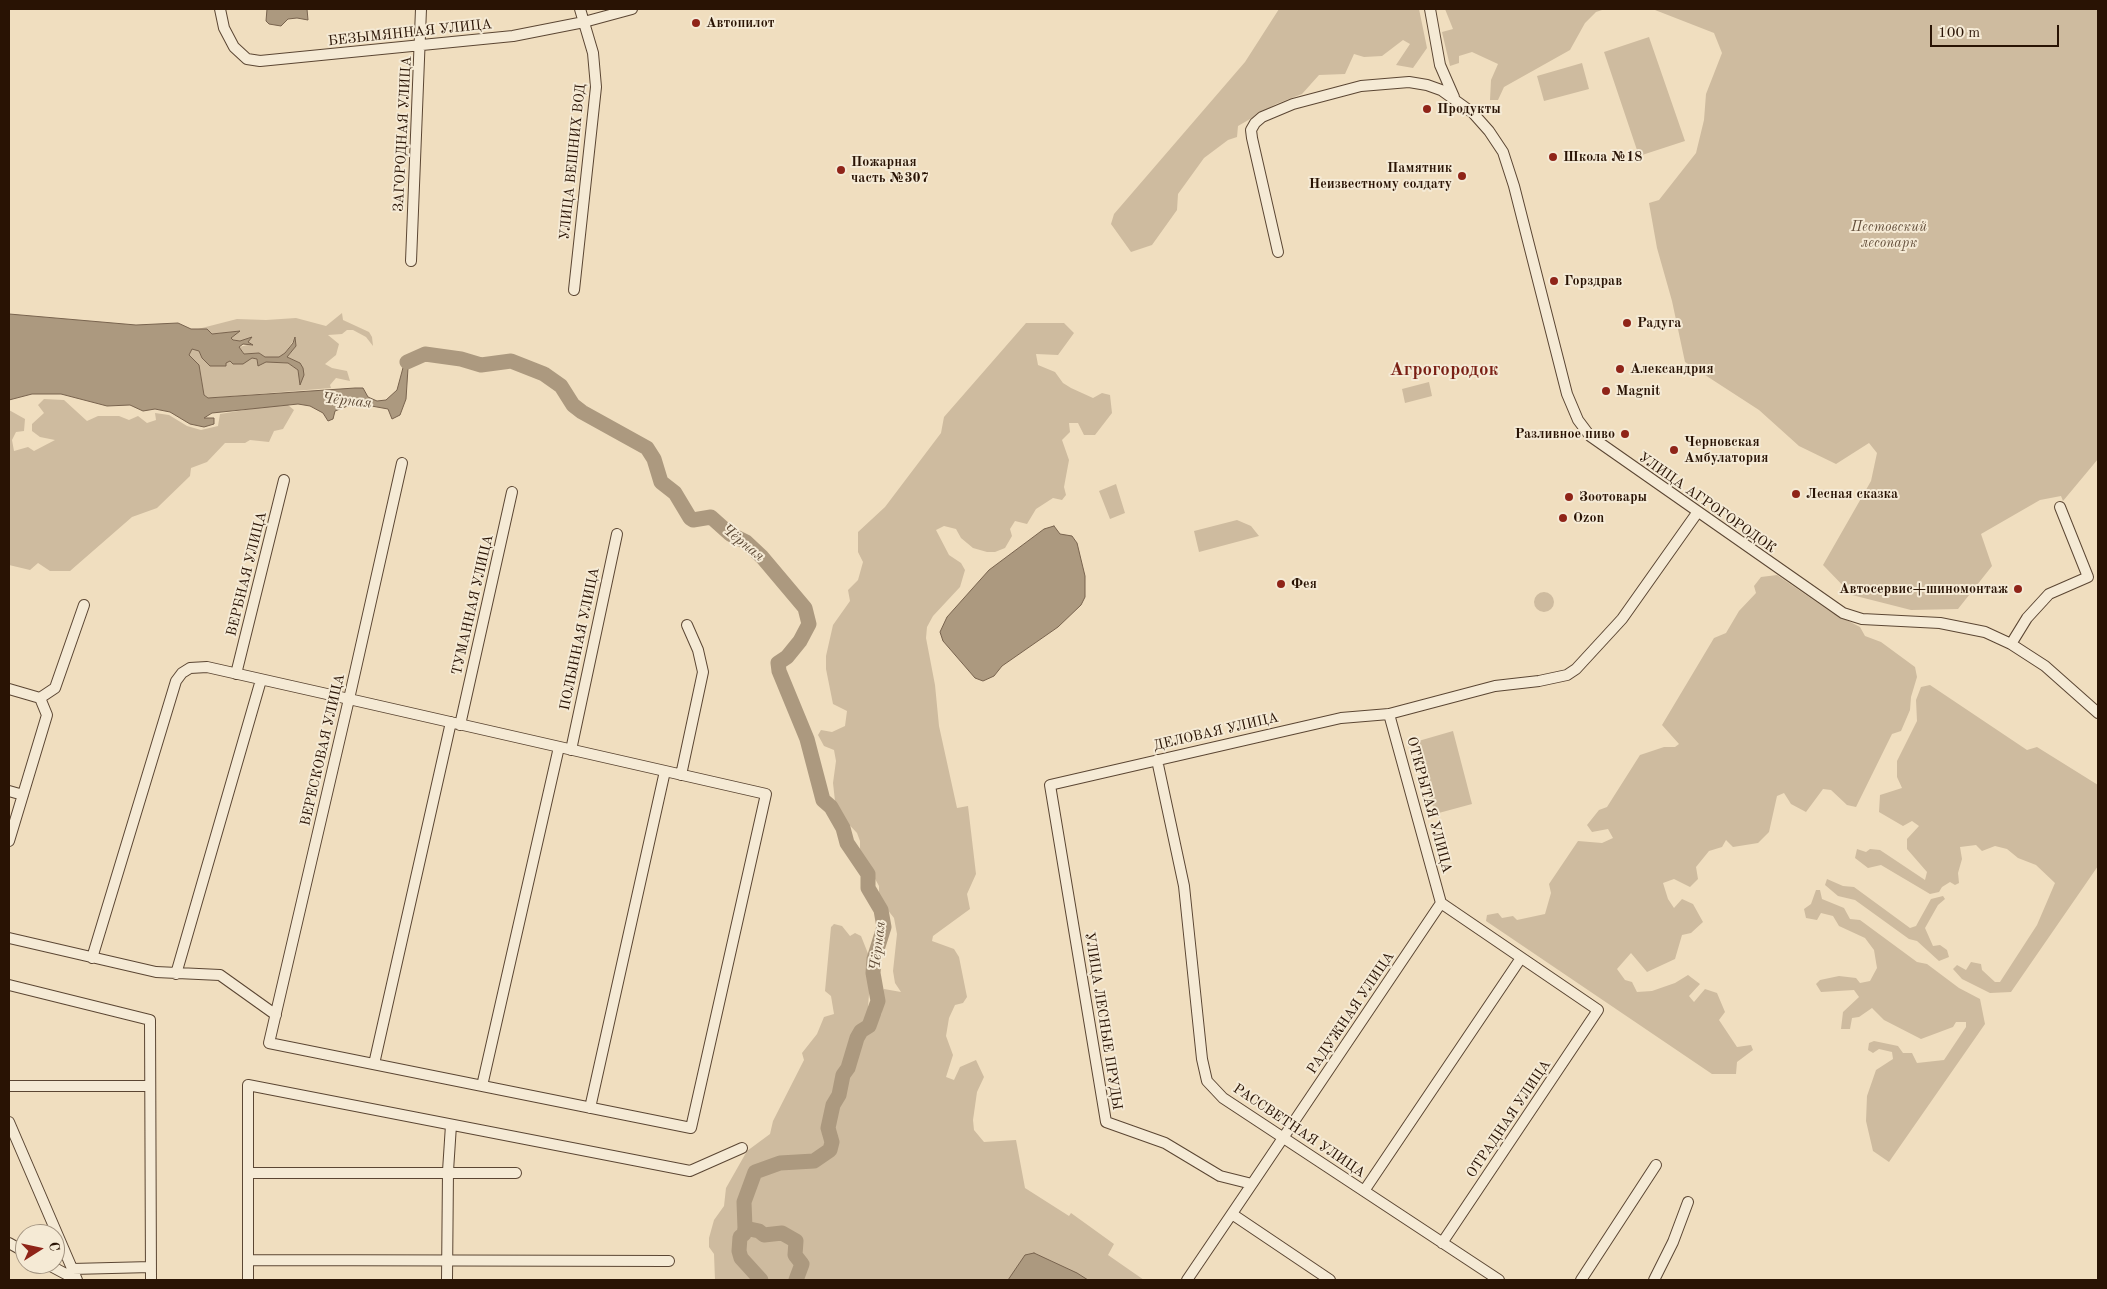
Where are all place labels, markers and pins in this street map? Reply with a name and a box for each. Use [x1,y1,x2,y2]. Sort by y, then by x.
place label: Автопилот [706,15,774,31]
marker: Автопилот [690,17,702,29]
place label: Продукты [1437,101,1501,117]
marker: Продукты [1421,103,1433,115]
place label: Школа №18 [1563,149,1642,165]
marker: Школа №18 [1547,151,1559,163]
place label: Пожарная часть №307 [851,154,929,186]
place label: Памятник Неизвестному солдату [1309,160,1452,192]
marker: Пожарная часть №307 [835,164,847,176]
marker: Памятник Неизвестному солдату [1456,170,1468,182]
place label: Горздрав [1564,273,1622,289]
marker: Горздрав [1548,275,1560,287]
place label: Радуга [1637,315,1681,331]
marker: Радуга [1621,317,1633,329]
place label: Александрия [1630,361,1714,377]
marker: Александрия [1614,363,1626,375]
place label: Magnit [1616,383,1660,399]
marker: Magnit [1600,385,1612,397]
place label: Разливное пиво [1515,426,1615,442]
marker: Разливное пиво [1619,428,1631,440]
place label: Черновская Амбулатория [1684,434,1769,467]
marker: Черновская Амбулатория [1668,444,1680,456]
place label: Лесная сказка [1806,486,1898,502]
marker: Лесная сказка [1790,488,1802,500]
place label: Зоотовары [1579,489,1647,505]
marker: Зоотовары [1563,491,1575,503]
place label: Ozon [1573,510,1604,526]
marker: Ozon [1557,512,1569,524]
place label: Фея [1291,576,1317,592]
marker: Фея [1275,578,1287,590]
place label: Автосервис+шиномонтаж [1839,581,2008,597]
marker: Автосервис+шиномонтаж [2012,583,2024,595]

